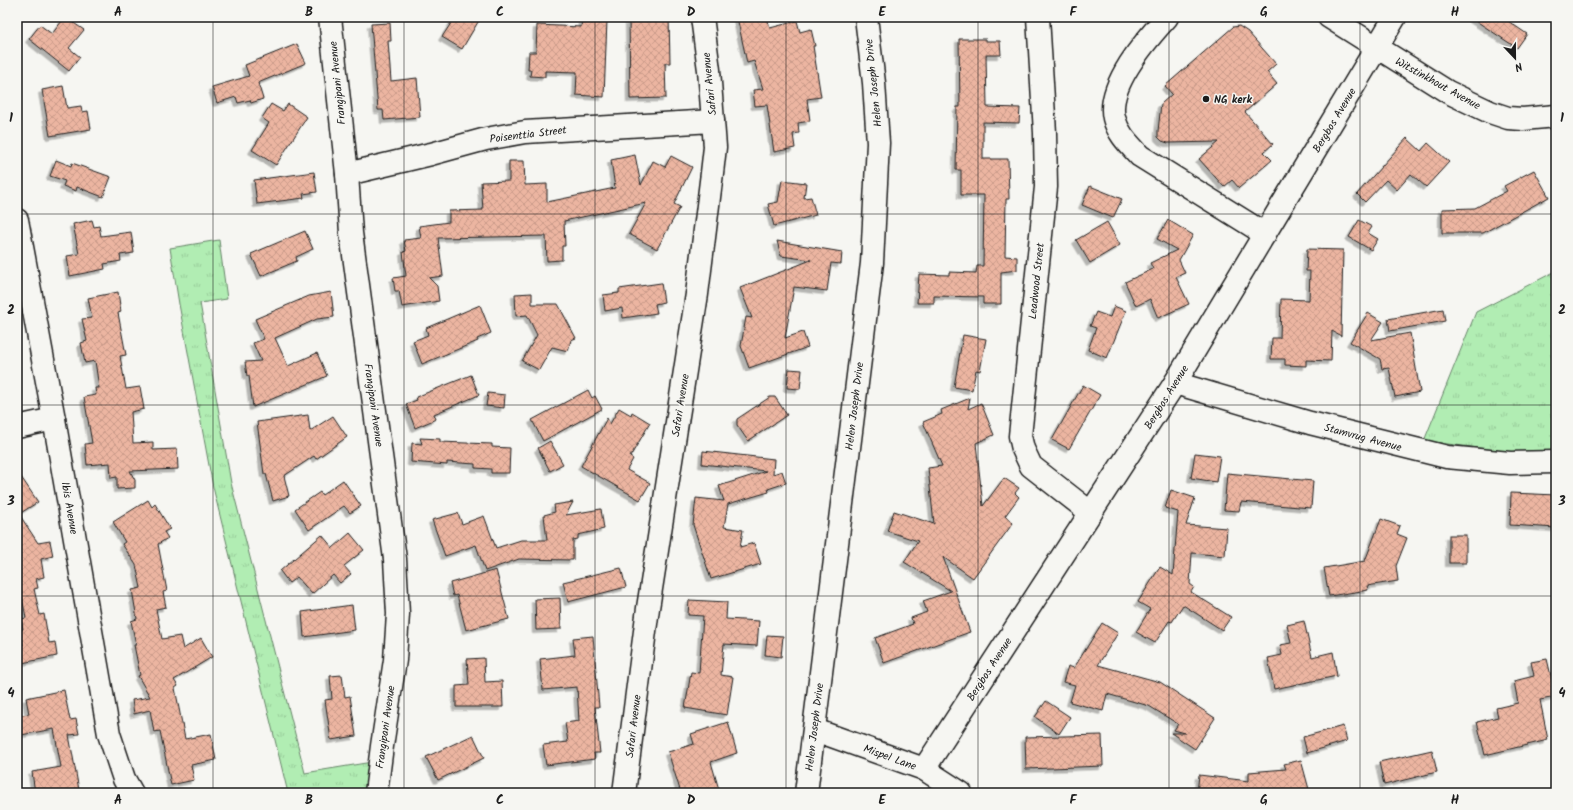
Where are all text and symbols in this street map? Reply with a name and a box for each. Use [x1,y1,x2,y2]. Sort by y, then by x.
text: A [114,2,122,23]
text: B [305,2,313,23]
text: C [496,2,504,23]
text: D [687,2,696,23]
text: E [878,2,886,23]
text: F [1069,2,1077,23]
text: G [1260,2,1268,23]
text: H [1451,2,1460,23]
street label: Helen Joseph Drive [860,38,888,128]
north arrow [1495,38,1535,78]
street label: Frangipani Avenue [325,40,351,126]
street label: Safari Avenue [698,51,722,116]
street label: Witstinkhout Avenue [1391,53,1484,115]
text: N [1512,57,1525,76]
street label: Bergbos Avenue [1308,85,1361,156]
place label: NG kerk [1214,91,1253,109]
marker: NG kerk [1201,94,1211,104]
text: 1 [9,108,13,129]
text: 1 [1560,108,1564,129]
street label: Poisenttia Street [488,121,569,149]
street label: Leadwood Street [1024,241,1050,320]
text: 2 [7,300,15,321]
text: 2 [1558,300,1566,321]
street label: Helen Joseph Drive [841,361,869,451]
street label: Frangipani Avenue [358,362,388,448]
street label: Bergbos Avenue [1140,362,1194,433]
street label: Safari Avenue [667,372,695,438]
street label: Stamvrug Avenue [1322,419,1404,457]
street label: Ibis Avenue [56,480,83,536]
text: 3 [6,491,15,512]
text: 3 [1557,491,1566,512]
street label: Bergbos Avenue [962,634,1017,705]
street label: Helen Joseph Drive [801,682,829,772]
text: 4 [7,683,15,704]
text: 4 [1558,683,1566,704]
street label: Frangipani Avenue [371,684,401,770]
street label: Safari Avenue [621,694,647,759]
street label: Mispel Lane [861,740,919,776]
text: A [114,790,122,810]
text: B [305,790,313,810]
text: C [496,790,504,810]
text: D [687,790,696,810]
text: E [878,790,886,810]
text: F [1069,790,1077,810]
text: G [1260,790,1268,810]
text: H [1451,790,1460,810]

